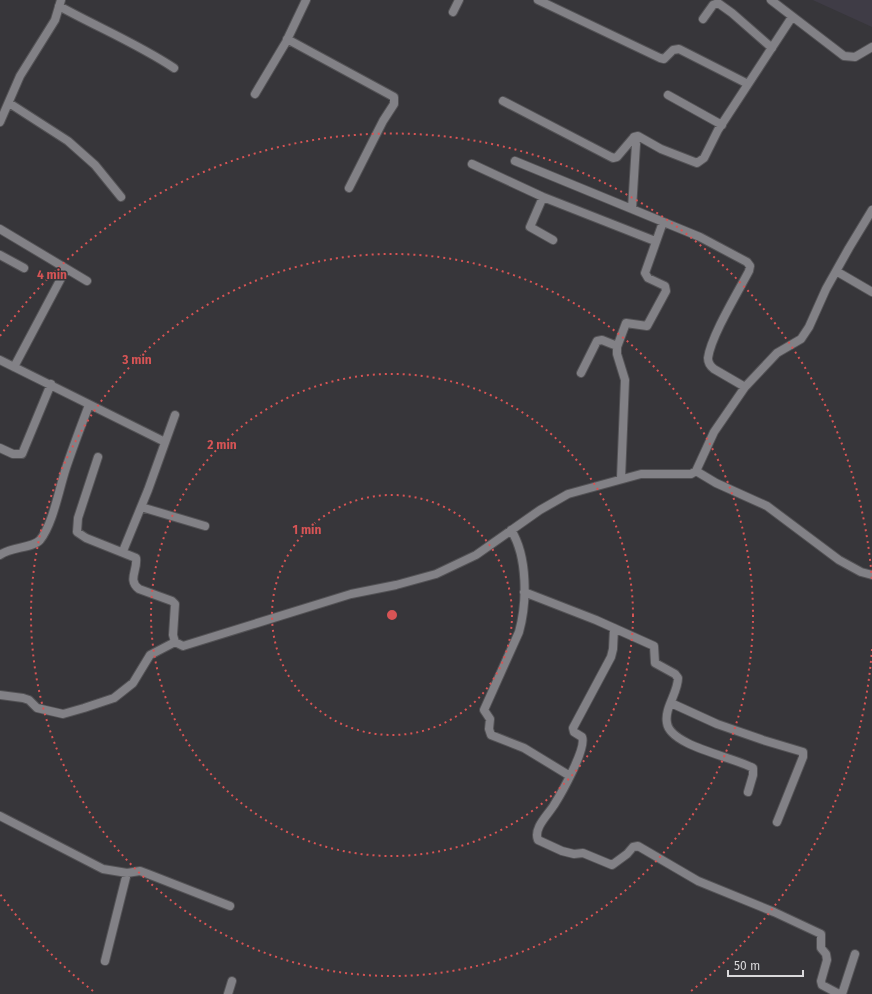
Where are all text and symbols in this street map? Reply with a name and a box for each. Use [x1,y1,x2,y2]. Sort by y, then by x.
text: 4 min [37,268,67,282]
text: 3 min [121,353,152,367]
text: 2 min [207,438,237,452]
text: 1 min [293,523,321,537]
centre of rings [385,608,399,622]
scale bar [728,952,803,978]
text: 50 m [734,959,760,973]

